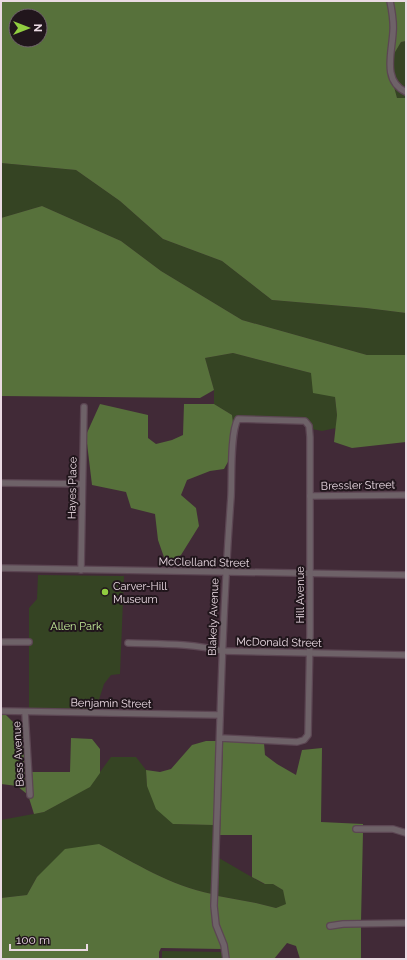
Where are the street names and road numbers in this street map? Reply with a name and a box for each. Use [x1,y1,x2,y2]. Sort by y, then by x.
street label: Hayes Place [65,456,80,519]
street label: Bressler Street [321,478,396,493]
street label: McClelland Street [158,555,250,570]
street label: Hill Avenue [294,566,307,624]
street label: Blakely Avenue [206,577,221,656]
street label: McDonald Street [236,635,322,650]
street label: Benjamin Street [70,696,152,711]
street label: Bess Avenue [10,720,27,787]

